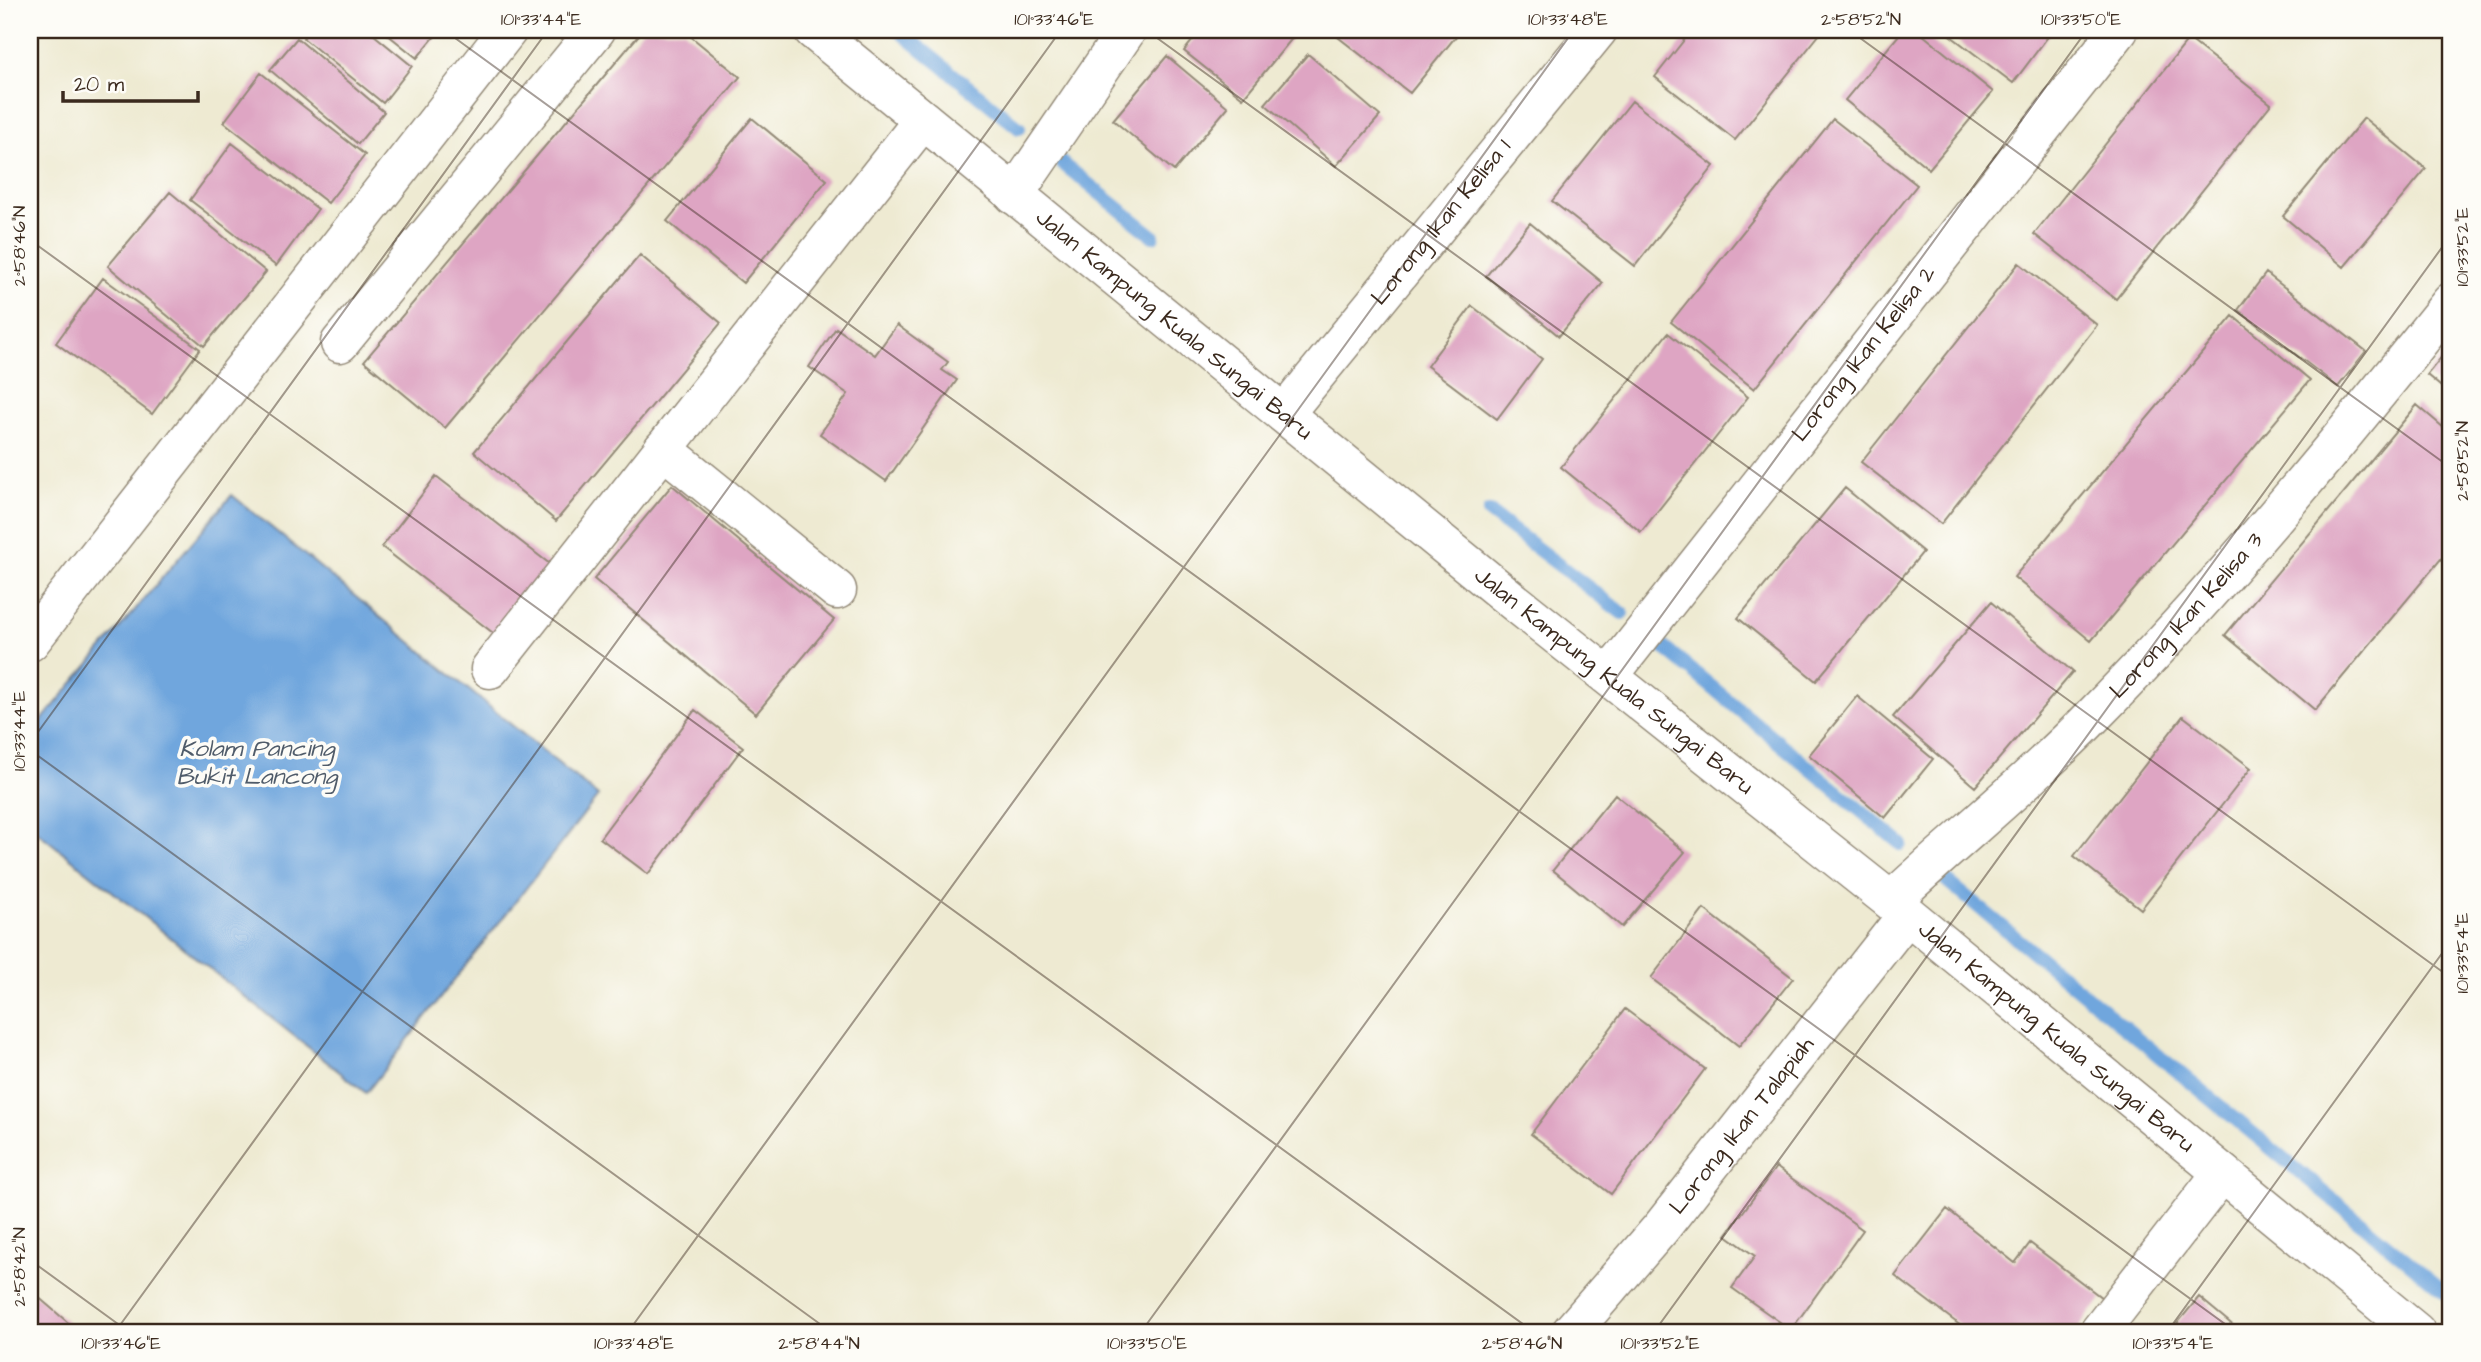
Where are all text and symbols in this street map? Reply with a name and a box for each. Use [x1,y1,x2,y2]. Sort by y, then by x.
text: 101°33'44"E [501,7,582,32]
text: 101°33'46"E [1014,7,1094,32]
text: 101°33'48"E [1528,7,1608,32]
text: 2°58'52"N [1821,7,1901,32]
text: 101°33'50"E [2041,7,2121,32]
scale bar [63,60,198,104]
text: 20 m [74,70,125,99]
street label: Lorong Ikan Kelisa 1 [1363,132,1519,312]
street label: Jalan Kampung Kuala Sungai Baru [1029,202,1319,447]
text: 2°58'46"N [7,206,32,286]
text: 101°33'52"E [2450,207,2475,287]
street label: Lorong Ikan Kelisa 2 [1784,259,1943,448]
text: 2°58'52"N [2450,421,2475,501]
street label: Lorong Ikan Kelisa 3 [2102,525,2271,706]
street label: Jalan Kampung Kuala Sungai Baru [1467,560,1761,802]
text: 101°33'44"E [7,690,32,771]
water label: Kolam Pancing Bukit Lancong [177,732,339,795]
text: 101°33'54"E [2450,912,2475,994]
street label: Jalan Kampung Kuala Sungai Baru [1911,914,2202,1160]
street label: Lorong Ikan Talapiah [1662,1029,1822,1221]
text: 2°58'42"N [7,1227,32,1307]
text: 101°33'46"E [81,1331,161,1356]
text: 101°33'48"E [594,1331,674,1356]
text: 2°58'44"N [778,1331,860,1356]
text: 101°33'50"E [1107,1331,1187,1356]
text: 2°58'46"N [1482,1331,1562,1356]
text: 101°33'52"E [1620,1331,1700,1356]
text: 101°33'54"E [2132,1331,2214,1356]

